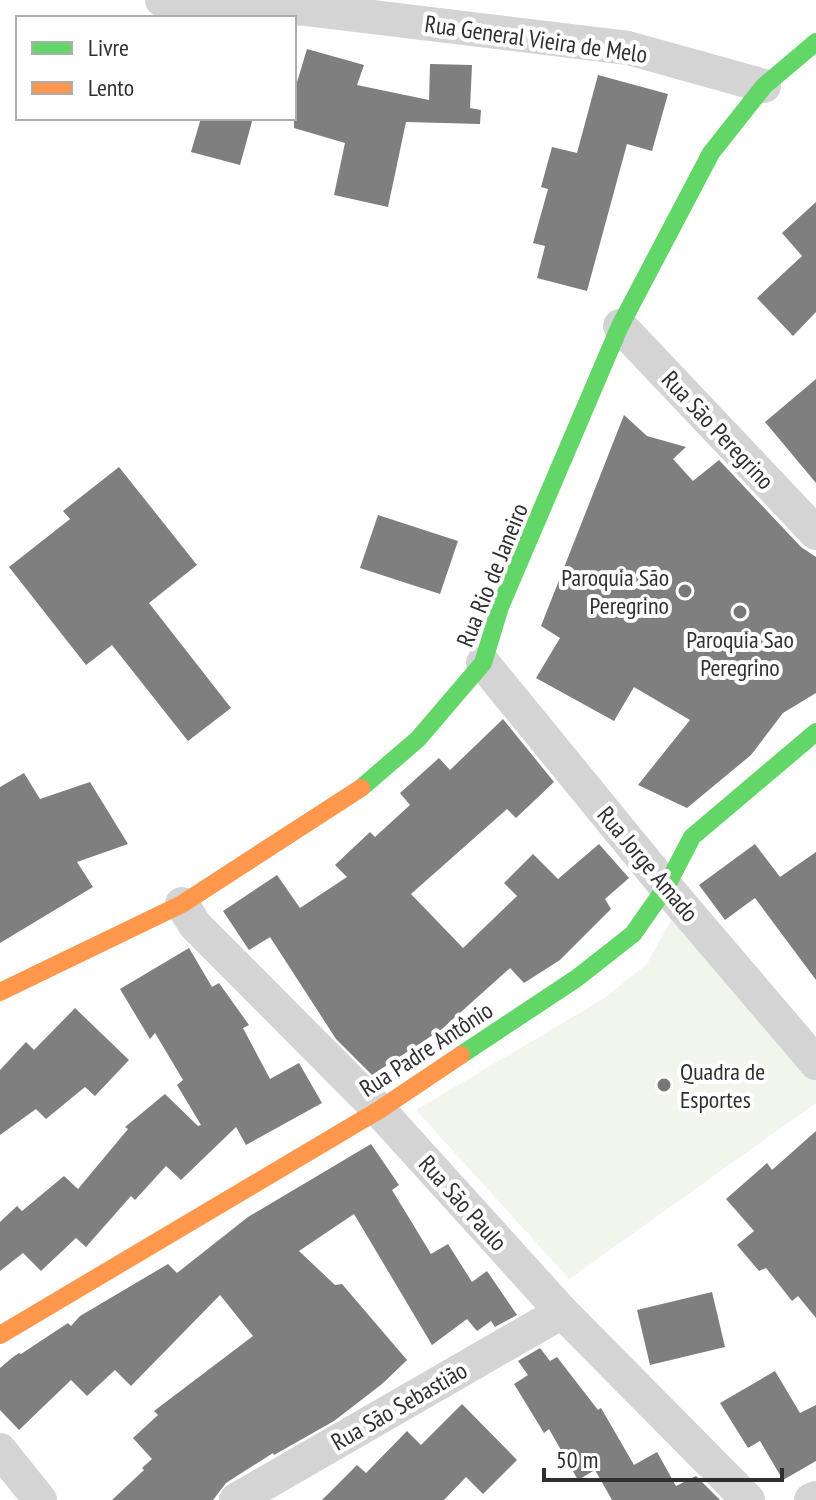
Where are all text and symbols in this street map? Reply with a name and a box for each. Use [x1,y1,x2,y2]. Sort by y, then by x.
street label: Rua General Vieira de Melo [423,8,649,70]
legend [16,16,296,120]
text: Livre [88,32,129,63]
text: Lento [88,72,134,103]
street label: Rua São Peregrino [655,364,781,496]
street label: Rua Rio de Janeiro [449,499,535,651]
place label: Paroquia São Peregrino [561,562,669,621]
marker: Paroquia São Peregrino [676,582,694,600]
marker: Paroquia Sao Peregrino [731,603,749,621]
place label: Paroquia Sao Peregrino [686,624,794,683]
street label: Rua Jorge Amado [591,800,705,928]
street label: Rua Padre Antônio [354,994,498,1104]
place label: Quadra de Esportes [680,1056,765,1115]
marker: Quadra de Esportes [655,1076,673,1094]
street label: Rua São Paulo [412,1149,514,1257]
street label: Rua São Sebastião [325,1355,473,1457]
scale bar [544,1432,782,1482]
text: 50 m [556,1444,598,1475]

